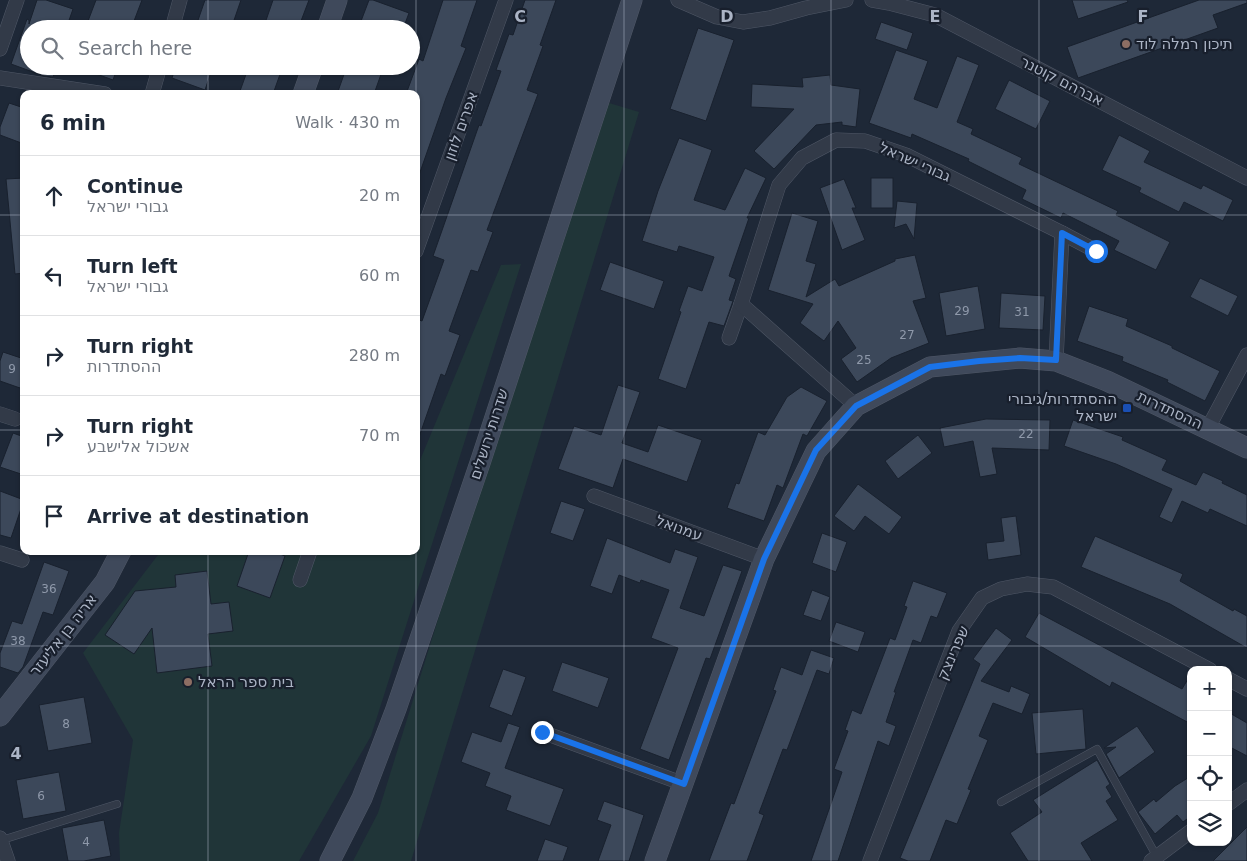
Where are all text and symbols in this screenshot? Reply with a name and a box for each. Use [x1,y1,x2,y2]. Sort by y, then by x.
text: C [514,7,526,26]
text: D [720,7,734,26]
text: E [930,7,940,26]
text: F [1138,7,1148,26]
search box [20,20,420,75]
icon: search [38,34,66,62]
place label: תיכון רמלה לוד [1136,35,1233,53]
text: Search here [78,37,192,59]
marker: תיכון רמלה לוד [1120,38,1132,50]
street label: אברהם קוטנר [1018,52,1106,110]
street label: אפרים לוזון [440,89,482,163]
text: 6 min [40,111,106,135]
text: Walk · 430 m [295,113,400,132]
street label: גבורי ישראל [876,138,954,186]
text: Continue [87,175,183,197]
icon: ahead [40,182,68,210]
text: 20 m [359,186,400,205]
text: גבורי ישראל [87,197,169,216]
route start [1085,240,1108,263]
text: Turn left [87,255,178,277]
icon: left [40,262,68,290]
text: 60 m [359,266,400,285]
text: גבורי ישראל [87,277,169,296]
house number: 29 [954,304,970,318]
house number: 31 [1014,305,1030,319]
house number: 27 [899,328,915,342]
text: Turn right [87,335,193,357]
icon: right [40,342,68,370]
text: 280 m [349,346,400,365]
house number: 25 [856,353,872,367]
text: ההסתדרות [87,357,161,376]
house number: 9 [8,362,16,376]
street label: שדרות ירושלים [466,386,512,482]
street label: ההסתדרות [1135,387,1205,433]
place label: ההסתדרות/גיבורי ישראל [1008,390,1117,425]
marker: ההסתדרות/גיבורי ישראל [1121,402,1133,414]
text: Turn right [87,415,193,437]
icon: right [40,422,68,450]
text: 70 m [359,426,400,445]
house number: 22 [1018,427,1034,441]
text: אשכול אלישבע [87,437,190,456]
icon: arrive [40,502,68,530]
text: Arrive at destination [87,505,309,527]
street label: עמנואל [653,511,705,545]
house number: 36 [41,582,57,596]
street label: אריה בן אליעזר [25,590,101,680]
street label: שפרינצק [933,623,973,683]
house number: 38 [10,634,26,648]
map controls [1187,666,1232,846]
button: + [1187,666,1232,711]
place label: בית ספר הראל [198,673,294,691]
marker: בית ספר הראל [182,676,194,688]
button: − [1187,711,1232,756]
house number: 8 [62,717,70,731]
route end [531,721,554,744]
text: 4 [10,744,22,763]
button: locate [1187,756,1232,801]
house number: 6 [37,789,45,803]
button: layers [1187,801,1232,846]
house number: 4 [82,835,90,849]

